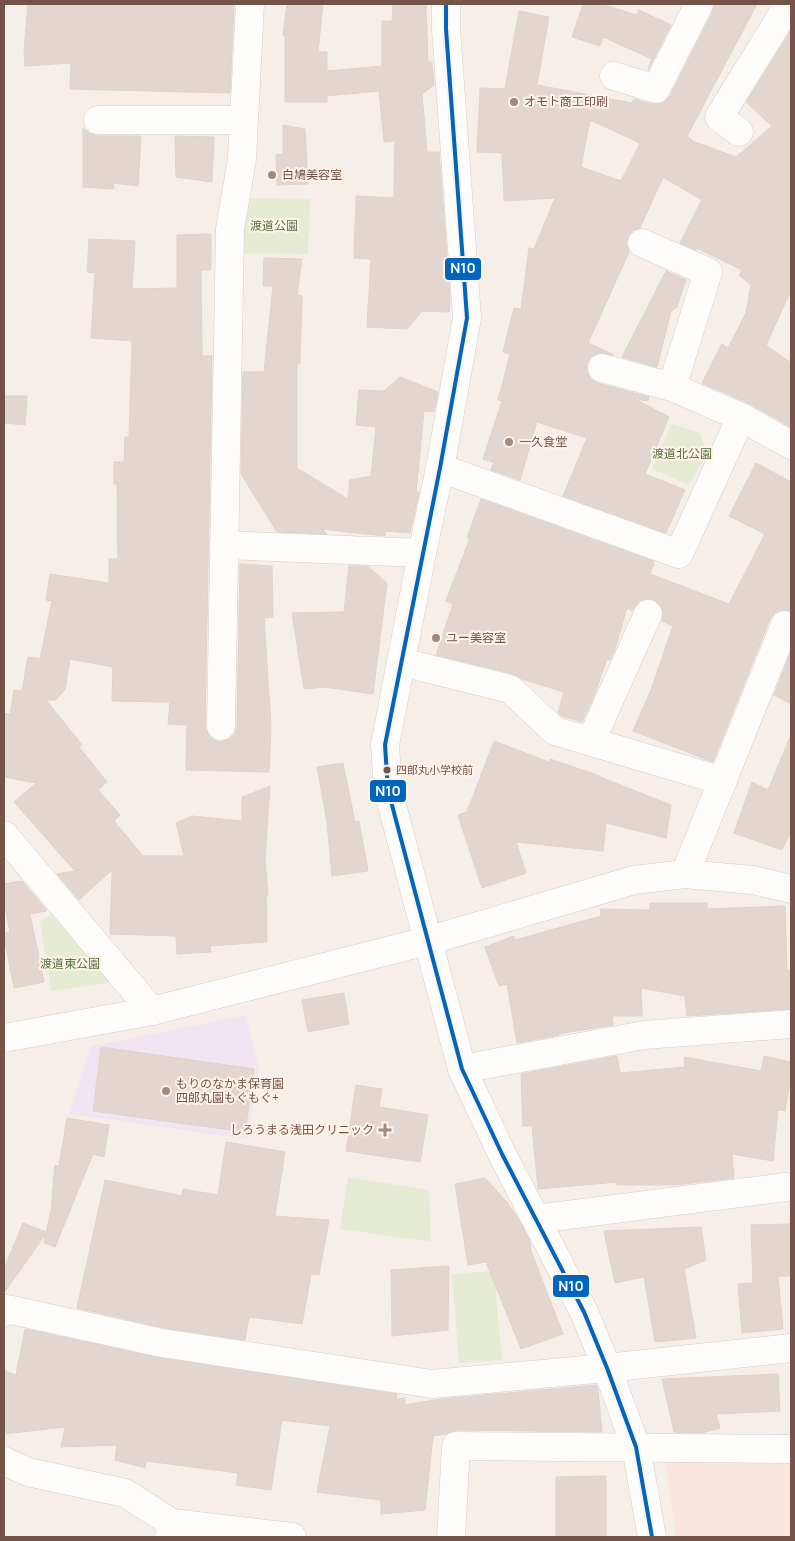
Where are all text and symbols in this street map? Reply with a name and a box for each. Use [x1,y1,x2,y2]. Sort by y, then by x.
place label: オモト商工印刷 [524,93,608,110]
marker: オモト商工印刷 [508,96,520,108]
place label: 白鳩美容室 [282,166,342,183]
marker: 白鳩美容室 [266,169,278,181]
park label: 渡道公園 [250,217,298,234]
line badge: N10 [444,257,482,281]
text: N10 [450,258,476,277]
place label: 一久食堂 [519,433,567,450]
marker: 一久食堂 [503,436,515,448]
park label: 渡道北公園 [652,445,712,462]
place label: ユー美容室 [446,629,506,646]
marker: ユー美容室 [430,632,442,644]
place label: 四郎丸小学校前 [396,762,473,777]
marker: 四郎丸小学校前 [382,765,392,775]
line badge: N10 [369,779,407,803]
text: N10 [375,781,401,800]
park label: 渡道東公園 [40,955,100,972]
place label: もりのなかま保育園 四郎丸園もぐもぐ+ [176,1075,284,1106]
marker: もりのなかま保育園 四郎丸園もぐもぐ+ [160,1085,172,1097]
place label: しろうまる浅田クリニック [230,1121,374,1138]
marker: しろうまる浅田クリニック [378,1123,392,1137]
line badge: N10 [552,1274,590,1298]
text: N10 [558,1276,584,1295]

